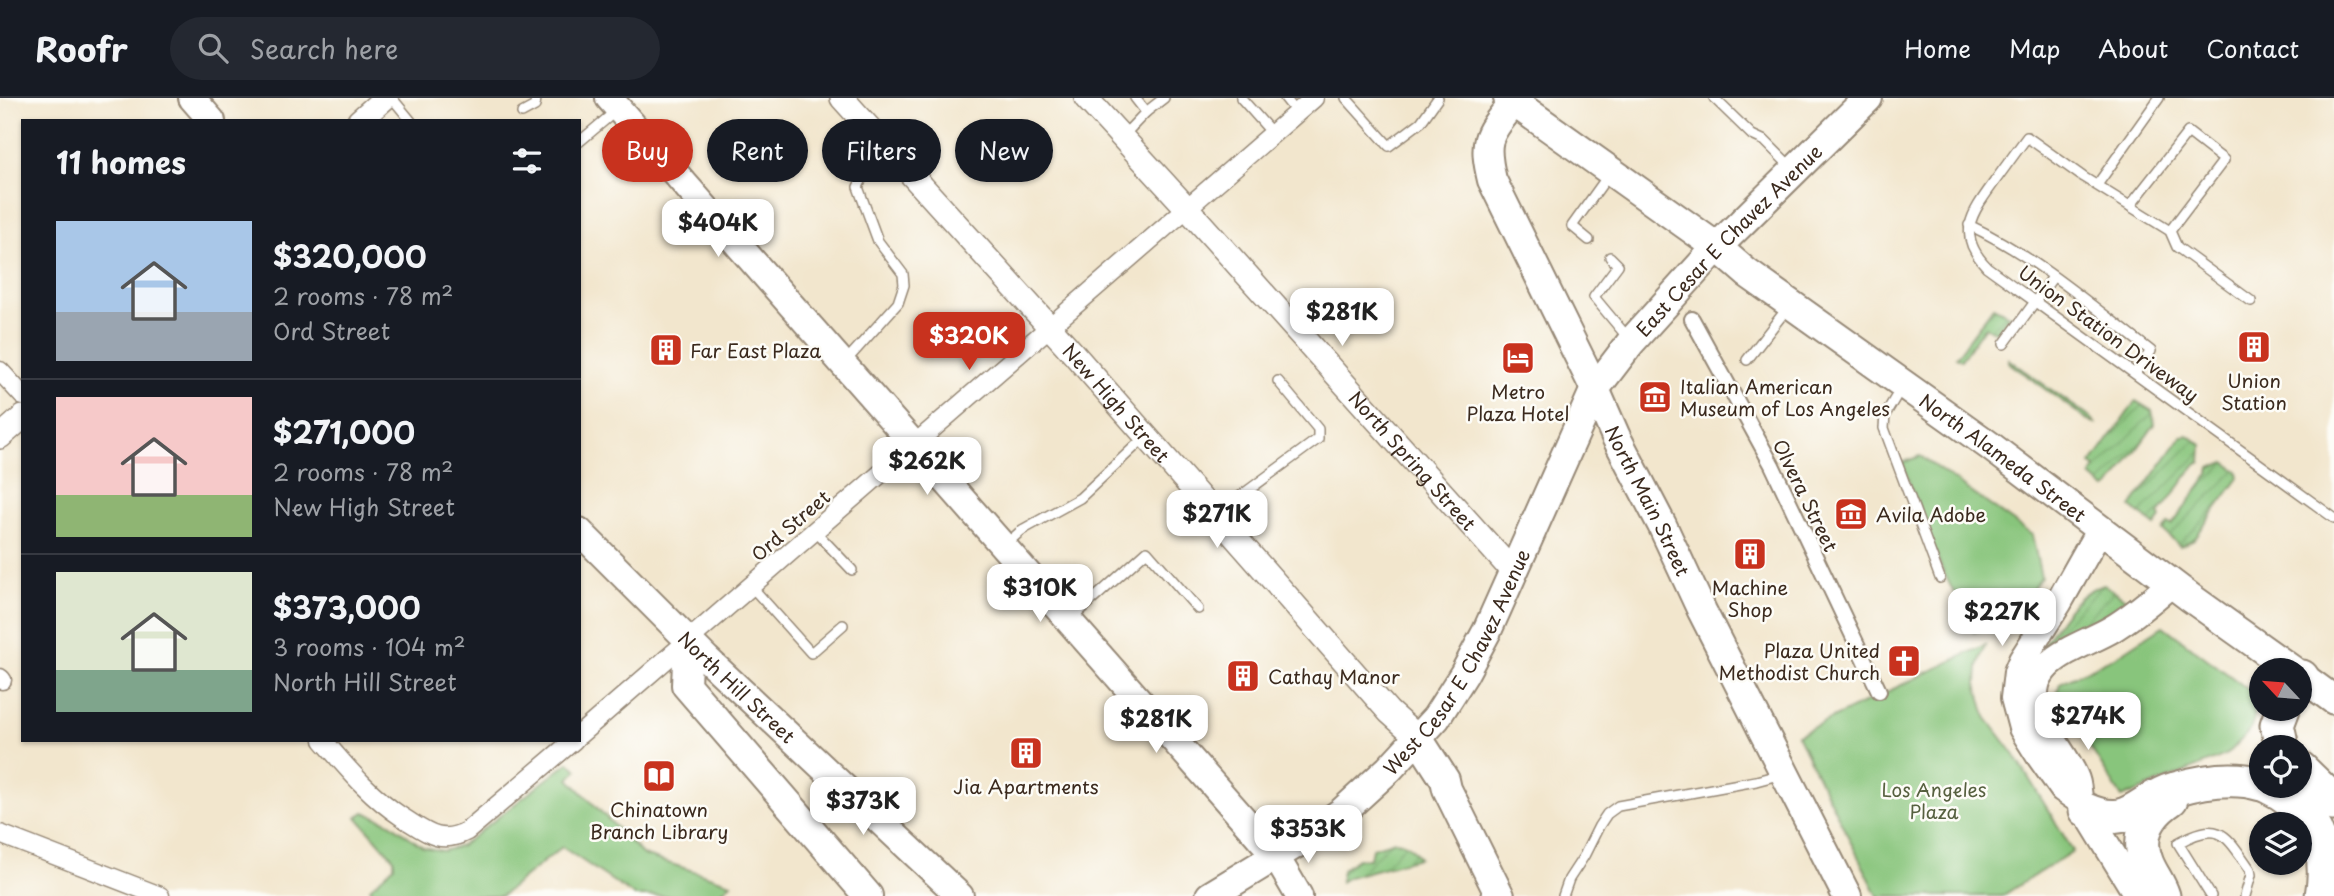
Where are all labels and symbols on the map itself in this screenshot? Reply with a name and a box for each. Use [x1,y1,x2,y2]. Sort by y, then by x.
street label: East Cesar E Chavez Avenue [1629,137,1828,342]
pin: $404K [669,200,767,259]
street label: Union Station Driveway [2013,258,2205,408]
pin: $281K [1293,288,1391,348]
pin: $320K [920,313,1018,372]
building icon: Union Station [2235,328,2273,366]
building icon: Far East Plaza [647,331,685,369]
place label: Far East Plaza [690,336,821,364]
street label: New High Street [1056,337,1177,468]
hotel icon: Metro Plaza Hotel [1499,339,1537,377]
place label: Union Station [2221,366,2287,416]
place label: Italian American Museum of Los Angeles [1680,372,1890,422]
place label: Metro Plaza Hotel [1467,377,1569,427]
museum icon: Italian American Museum of Los Angeles [1636,378,1674,416]
street label: North Spring Street [1343,384,1483,536]
street label: North Alameda Street [1914,386,2093,528]
street label: North Main Street [1599,421,1698,580]
street label: Olvera Street [1767,434,1845,556]
pin: $262K [878,438,976,497]
street label: Ord Street [744,483,836,567]
pin: $271K [1168,490,1266,550]
museum icon: Avila Adobe [1832,495,1870,533]
place label: Avila Adobe [1876,500,1986,528]
building icon: Machine Shop [1731,535,1769,573]
street label: West Cesar E Chavez Avenue [1376,544,1536,781]
pin: $310K [991,564,1089,624]
place label: Machine Shop [1712,573,1788,623]
pin: $227K [1953,588,2051,648]
street label: North Hill Street [672,624,802,749]
place label: Plaza United Methodist Church [1718,636,1880,686]
church icon: Plaza United Methodist Church [1885,642,1923,680]
building icon: Cathay Manor [1224,657,1262,695]
north arrow [2249,658,2312,721]
place label: Cathay Manor [1268,662,1400,690]
pin: $274K [2039,692,2137,752]
pin: $281K [1107,696,1205,755]
building icon: Jia Apartments [1007,734,1045,772]
library icon: Chinatown Branch Library [640,757,678,795]
place label: Jia Apartments [953,772,1099,800]
park label: Los Angeles Plaza [1881,775,1987,825]
pin: $373K [814,778,912,837]
place label: Chinatown Branch Library [590,795,728,845]
pin: $353K [1259,806,1357,865]

